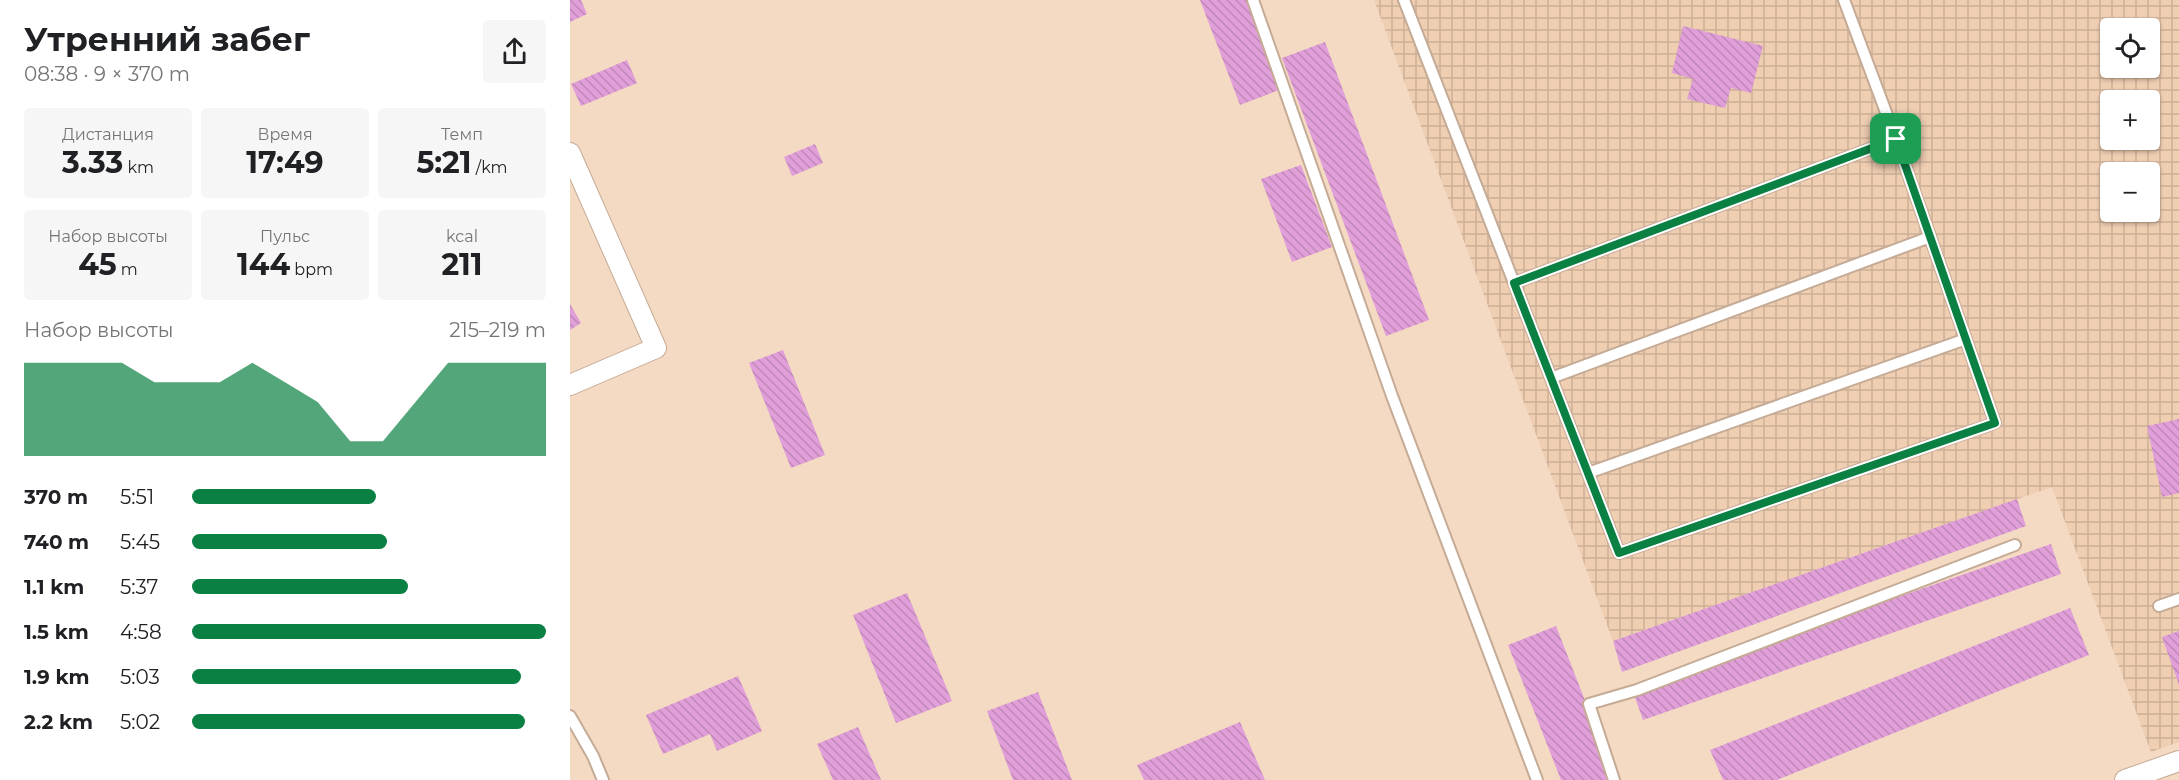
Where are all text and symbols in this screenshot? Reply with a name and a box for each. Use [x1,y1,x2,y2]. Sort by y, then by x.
map controls [2100,18,2160,222]
button: locate [2100,18,2160,78]
text: Утренний забег [24,19,310,59]
button: share [483,20,546,83]
text: 08:38 · 9 × 370 m [24,62,190,86]
button: + [2100,90,2160,150]
pin [1870,113,1921,164]
icon: arrive [1879,122,1912,155]
text: Дистанция [62,125,154,144]
text: Время [257,125,313,144]
text: Темп [441,125,483,144]
text: 3.33 [62,144,123,181]
text: 17:49 [246,144,324,181]
text: 5:21 [416,144,472,181]
text: km [123,158,154,177]
text: /km [472,158,508,177]
button: − [2100,162,2160,222]
text: Набор высоты [48,227,168,246]
text: Пульс [260,227,310,246]
text: kcal [446,227,478,246]
text: 45 [78,246,117,283]
text: 144 [237,246,290,283]
text: 211 [441,246,483,283]
text: m [117,260,138,279]
text: bpm [290,260,333,279]
text: Набор высоты [24,318,173,342]
text: 215–219 m [449,318,546,342]
text: 370 m [24,485,88,509]
text: 5:51 [120,485,154,509]
text: 740 m [24,530,89,554]
text: 5:45 [120,530,160,554]
text: 1.1 km [24,575,84,599]
text: 5:37 [120,575,158,599]
text: 1.5 km [24,620,89,644]
text: 4:58 [120,620,162,644]
text: 1.9 km [24,665,90,689]
text: 5:03 [120,665,160,689]
text: 2.2 km [24,710,93,734]
text: 5:02 [120,710,160,734]

